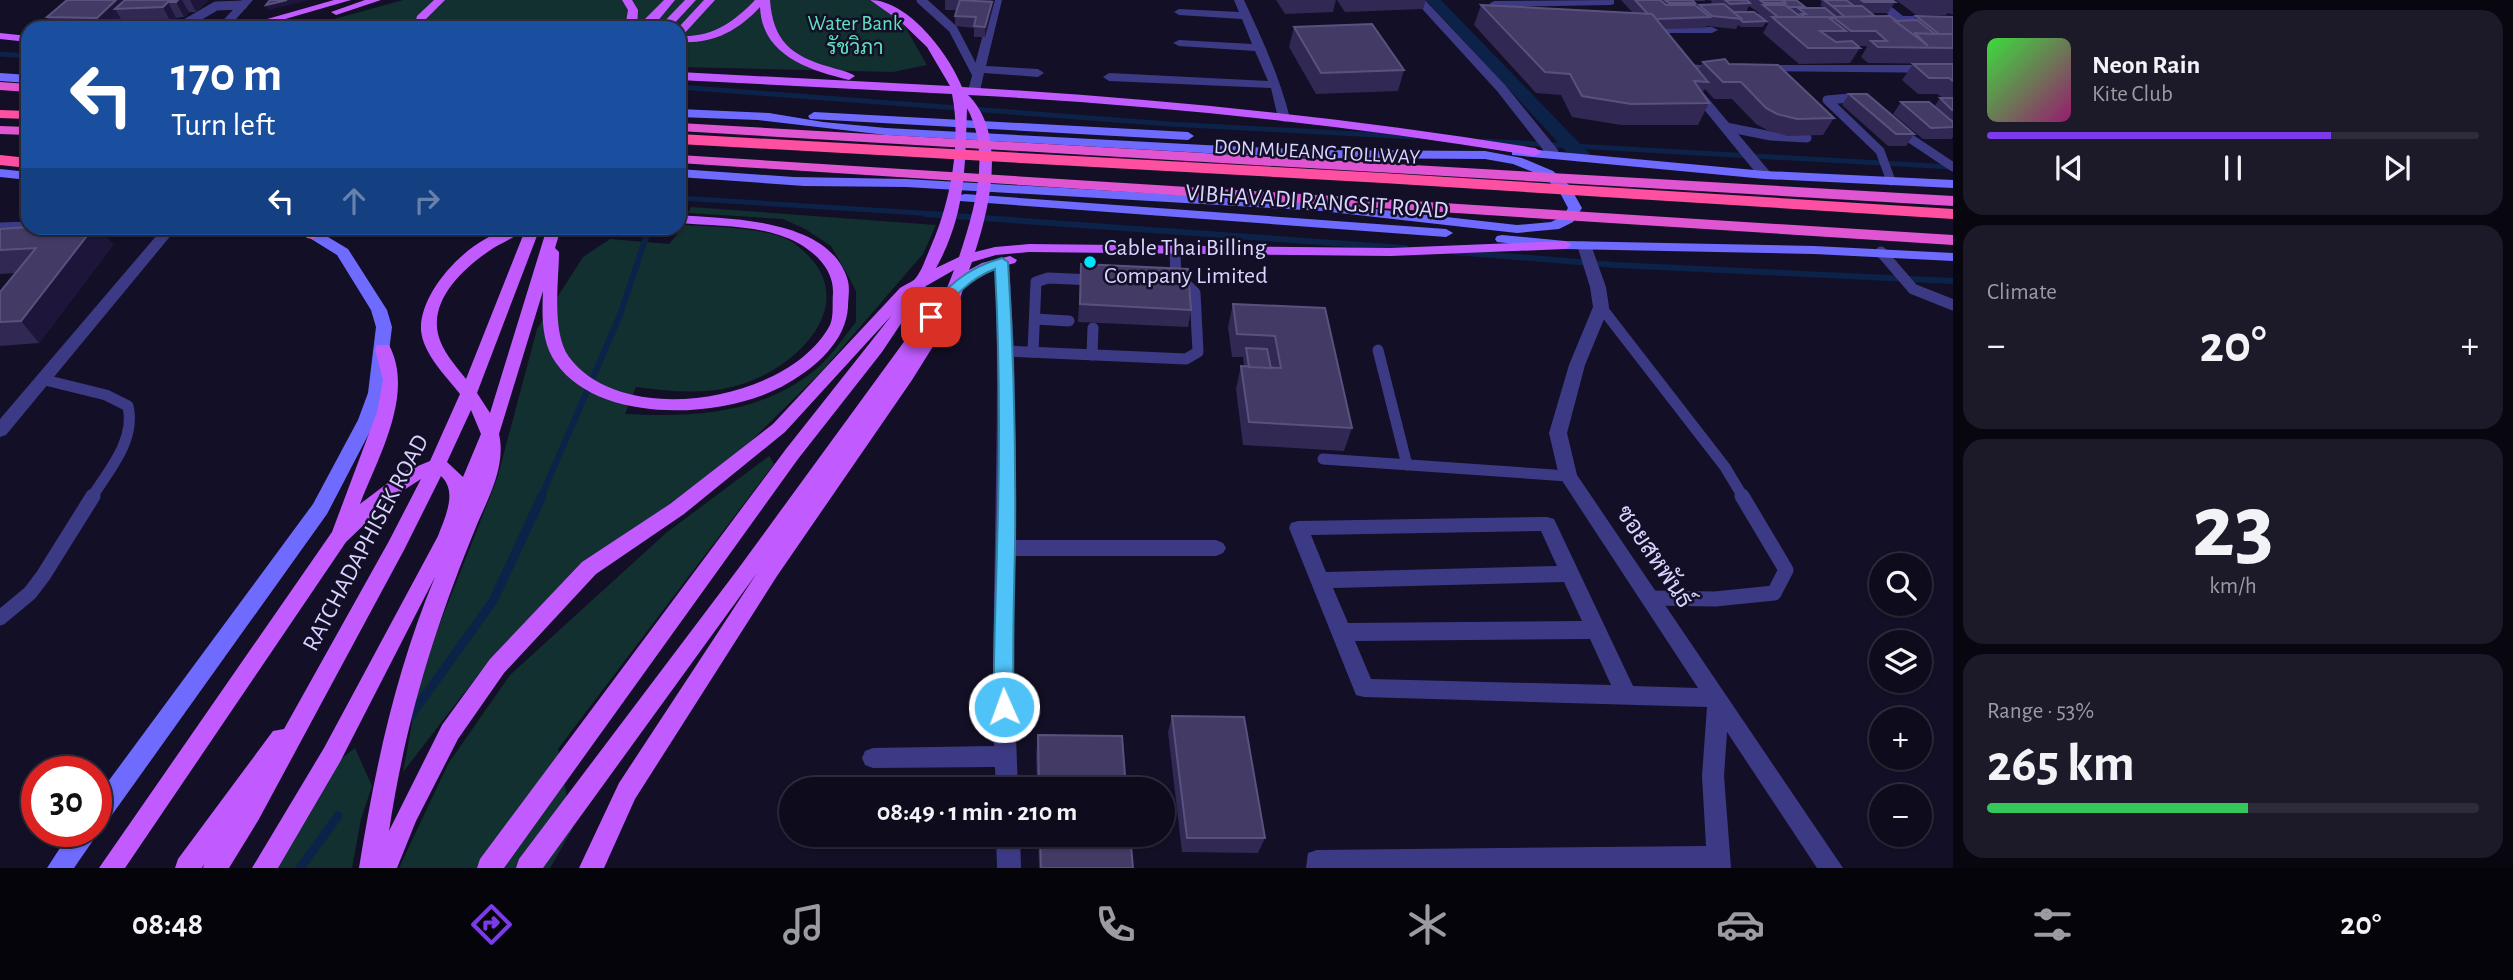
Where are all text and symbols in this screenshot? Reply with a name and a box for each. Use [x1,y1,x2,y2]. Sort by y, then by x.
park label: Water Bank รัชวิภา [808,13,903,58]
icon: left [56,49,147,140]
text: 170 m [171,51,282,100]
text: Neon Rain [2092,52,2200,78]
text: Kite Club [2092,83,2173,106]
text: Turn left [171,109,275,141]
street label: DON MUEANG TOLLWAY [1213,136,1421,168]
icon: previous [2050,149,2088,187]
icon: pause [2214,149,2252,187]
icon: next [2378,149,2416,187]
street label: VIBHAVADI RANGSIT ROAD [1185,181,1449,223]
icon: left [262,182,300,220]
icon: ahead [335,182,373,220]
icon: right [408,182,446,220]
place label: Cable Thai Billing Company Limited [1104,236,1268,288]
marker: Cable Thai Billing Company Limited [1082,254,1098,270]
text: Climate [1987,281,2057,304]
pin [901,287,961,347]
icon: arrive [912,298,950,336]
text: 20° [2200,319,2266,371]
text: − [1987,327,2005,365]
text: + [2461,327,2479,365]
street label: RATCHADAPHISEK ROAD [299,431,433,655]
text: 23 [2192,482,2274,573]
street label: ซอยสหพันธ์ [1611,499,1701,612]
map controls [1869,553,1932,847]
button: search [1869,553,1932,616]
text: km/h [2209,575,2257,598]
button: layers [1869,630,1932,693]
position arrow [967,670,1041,744]
text: Range · 53% [1987,700,2094,723]
button: + [1869,707,1932,770]
text: 265 km [1987,738,2135,790]
speed limit sign: 30 [21,756,112,847]
button: − [1869,784,1932,847]
text: 08:49 · 1 min · 210 m [877,799,1077,825]
icon: directions [467,900,516,949]
icon: music [779,900,828,949]
icon: phone [1091,900,1140,949]
icon: climate [1403,900,1452,949]
icon: car [1716,900,1765,949]
icon: filters [2028,900,2077,949]
text: 08:48 [132,908,203,940]
text: 20° [2340,908,2381,940]

